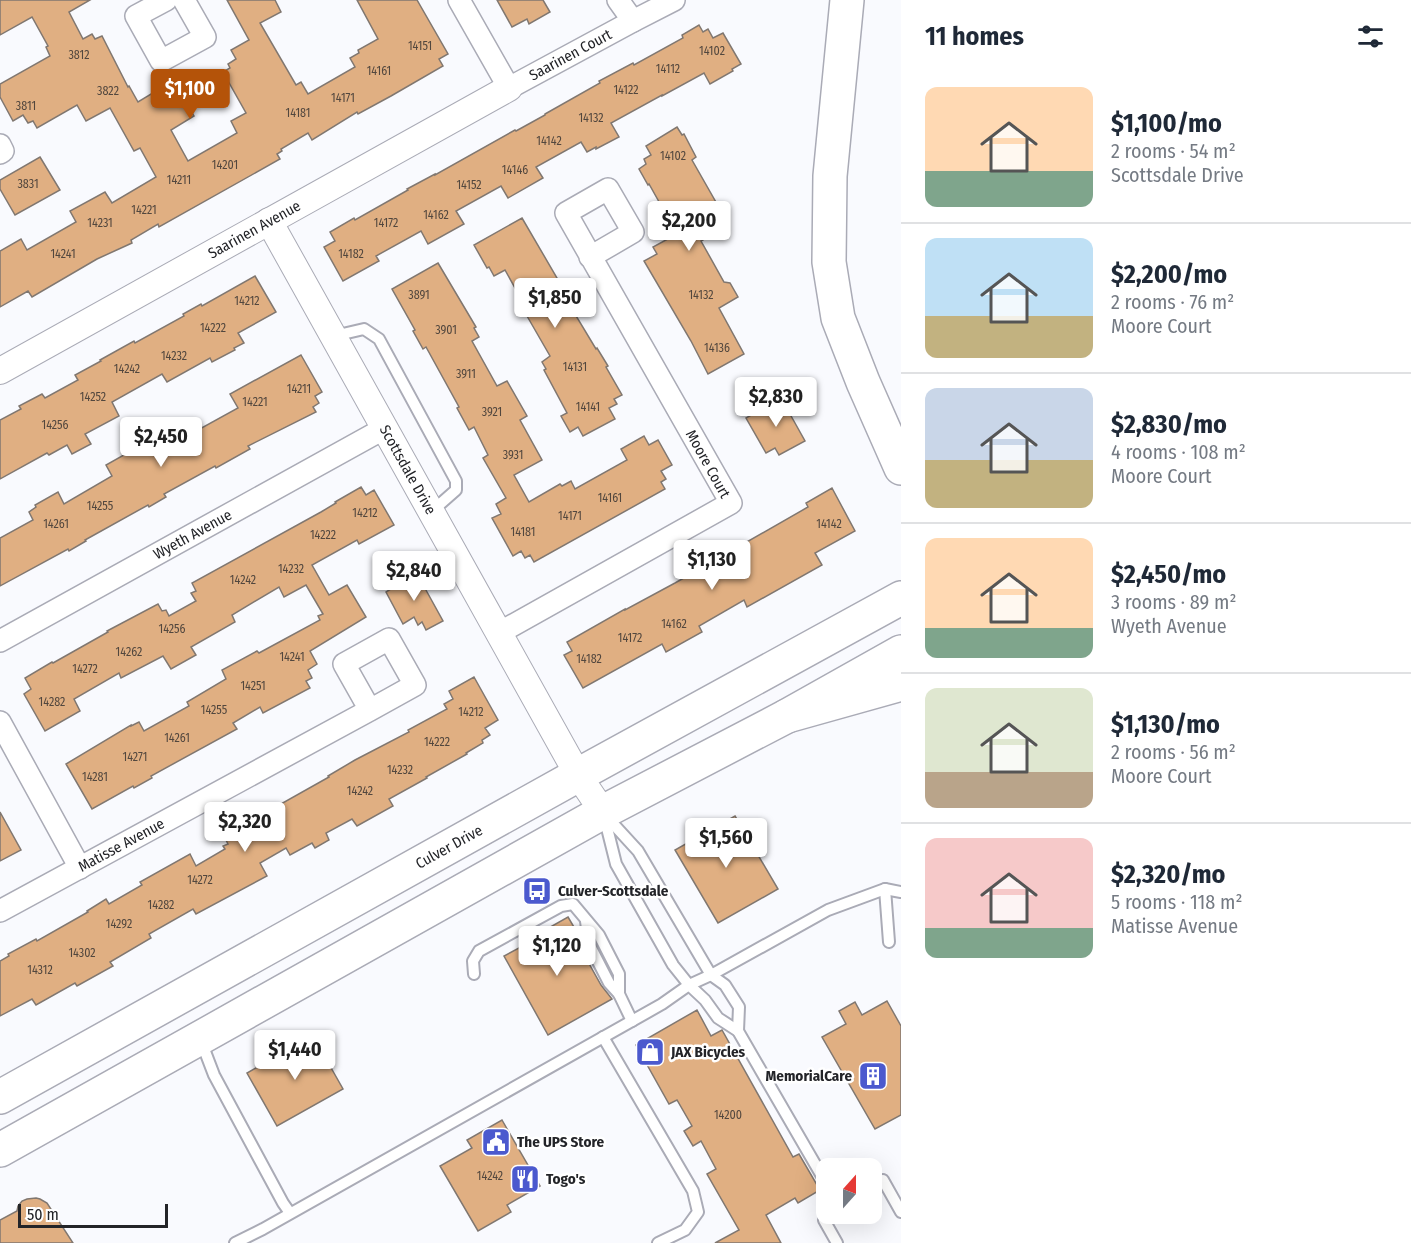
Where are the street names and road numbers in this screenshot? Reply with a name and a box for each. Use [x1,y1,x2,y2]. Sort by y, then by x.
street label: Saarinen Court [526,25,615,84]
street label: Saarinen Avenue [205,197,304,262]
street label: Scottsdale Drive [376,422,440,518]
street label: Moore Court [682,427,734,501]
street label: Wyeth Avenue [150,506,235,563]
street label: Matisse Avenue [75,814,168,876]
street label: Culver Drive [412,821,486,873]

